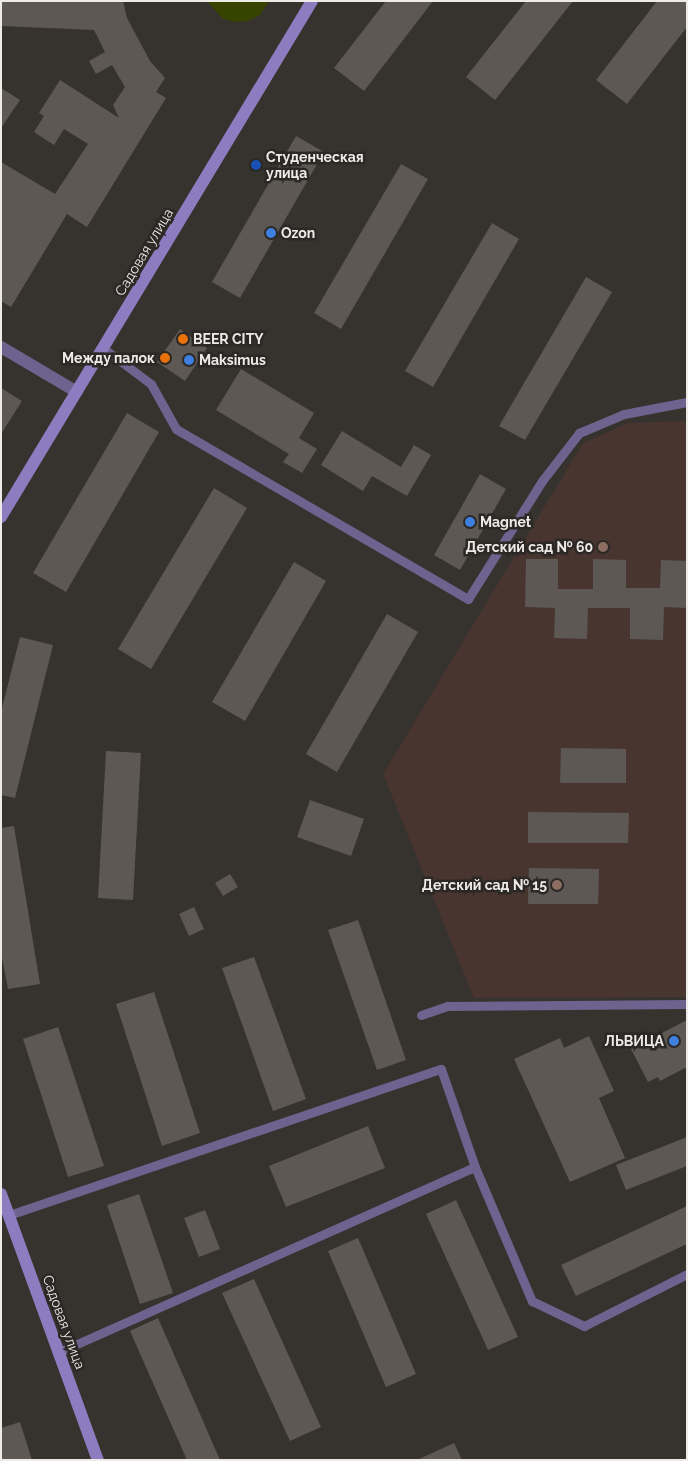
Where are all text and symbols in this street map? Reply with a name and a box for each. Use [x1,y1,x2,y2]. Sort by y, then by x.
place label: Студенческая улица [266,149,364,182]
marker: Студенческая улица [250,159,262,171]
street label: Садовая улица [111,205,177,299]
place label: Ozon [281,225,315,241]
marker: Ozon [265,227,277,239]
place label: BEER CITY [193,331,264,347]
marker: BEER CITY [177,333,189,345]
place label: Между палок [62,350,155,366]
marker: Между палок [159,352,171,364]
place label: Maksimus [199,352,266,368]
marker: Maksimus [183,354,195,366]
place label: Magnet [480,514,531,530]
marker: Magnet [464,516,476,528]
place label: Детский сад № 60 [465,539,593,555]
marker: Детский сад № 60 [597,541,609,553]
place label: Детский сад № 15 [422,877,547,893]
marker: Детский сад № 15 [551,879,563,891]
place label: ЛЬВИЦА [605,1033,664,1049]
marker: ЛЬВИЦА [668,1035,680,1047]
street label: Садовая улица [39,1273,89,1371]

